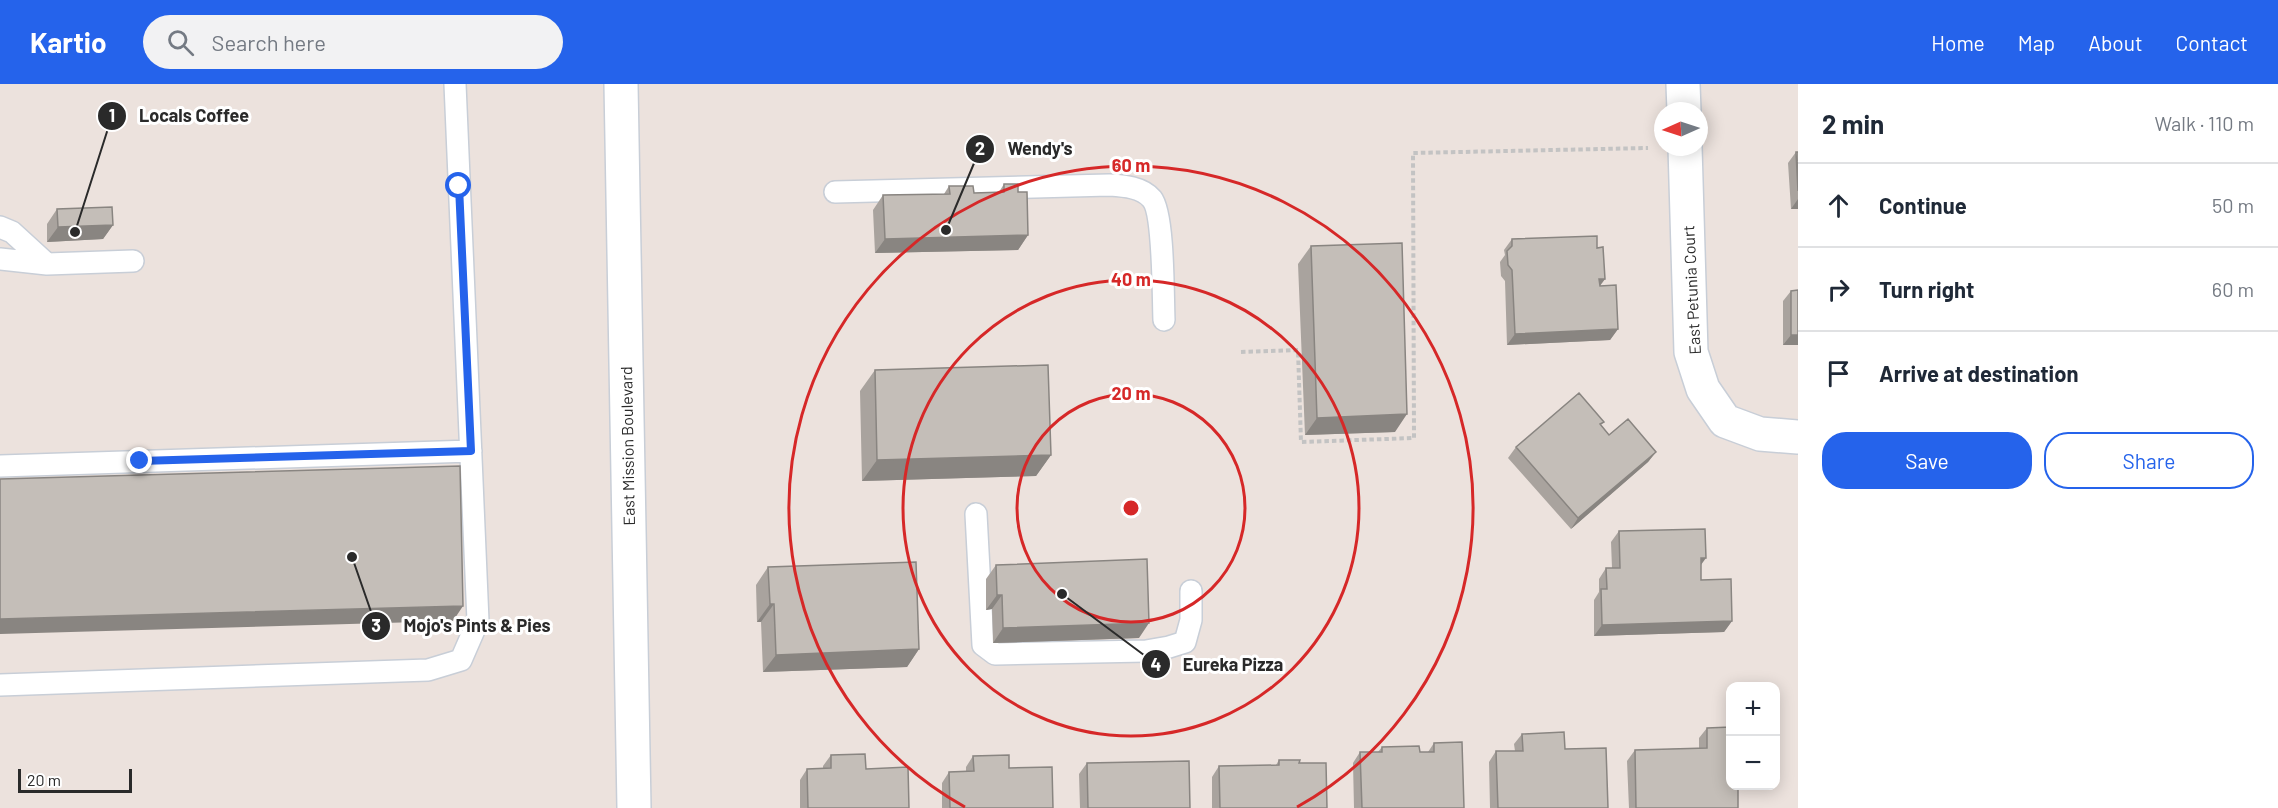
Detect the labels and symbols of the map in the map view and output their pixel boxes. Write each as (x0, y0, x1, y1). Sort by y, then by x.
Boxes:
callout: Locals Coffee (97, 98, 261, 134)
north arrow (1654, 102, 1708, 156)
text: 1 (109, 104, 115, 126)
text: Locals Coffee (139, 104, 249, 126)
callout: Wendy's (965, 131, 1084, 167)
text: 2 (975, 137, 985, 159)
text: Wendy's (1007, 137, 1073, 159)
text: 60 m (1112, 154, 1150, 176)
route start (445, 172, 471, 198)
street label: East Petunia Court (1678, 225, 1704, 355)
text: 40 m (1111, 268, 1151, 290)
street label: East Mission Boulevard (616, 366, 638, 526)
text: 20 m (1112, 382, 1150, 404)
route end (126, 447, 152, 473)
centre of rings (1121, 498, 1141, 518)
callout: Mojo's Pints & Pies (361, 608, 562, 644)
text: 3 (371, 614, 381, 636)
text: Mojo's Pints & Pies (403, 614, 551, 636)
callout: Eureka Pizza (1141, 646, 1295, 682)
text: 4 (1151, 653, 1162, 675)
text: Eureka Pizza (1183, 653, 1283, 675)
scale bar (18, 766, 132, 794)

